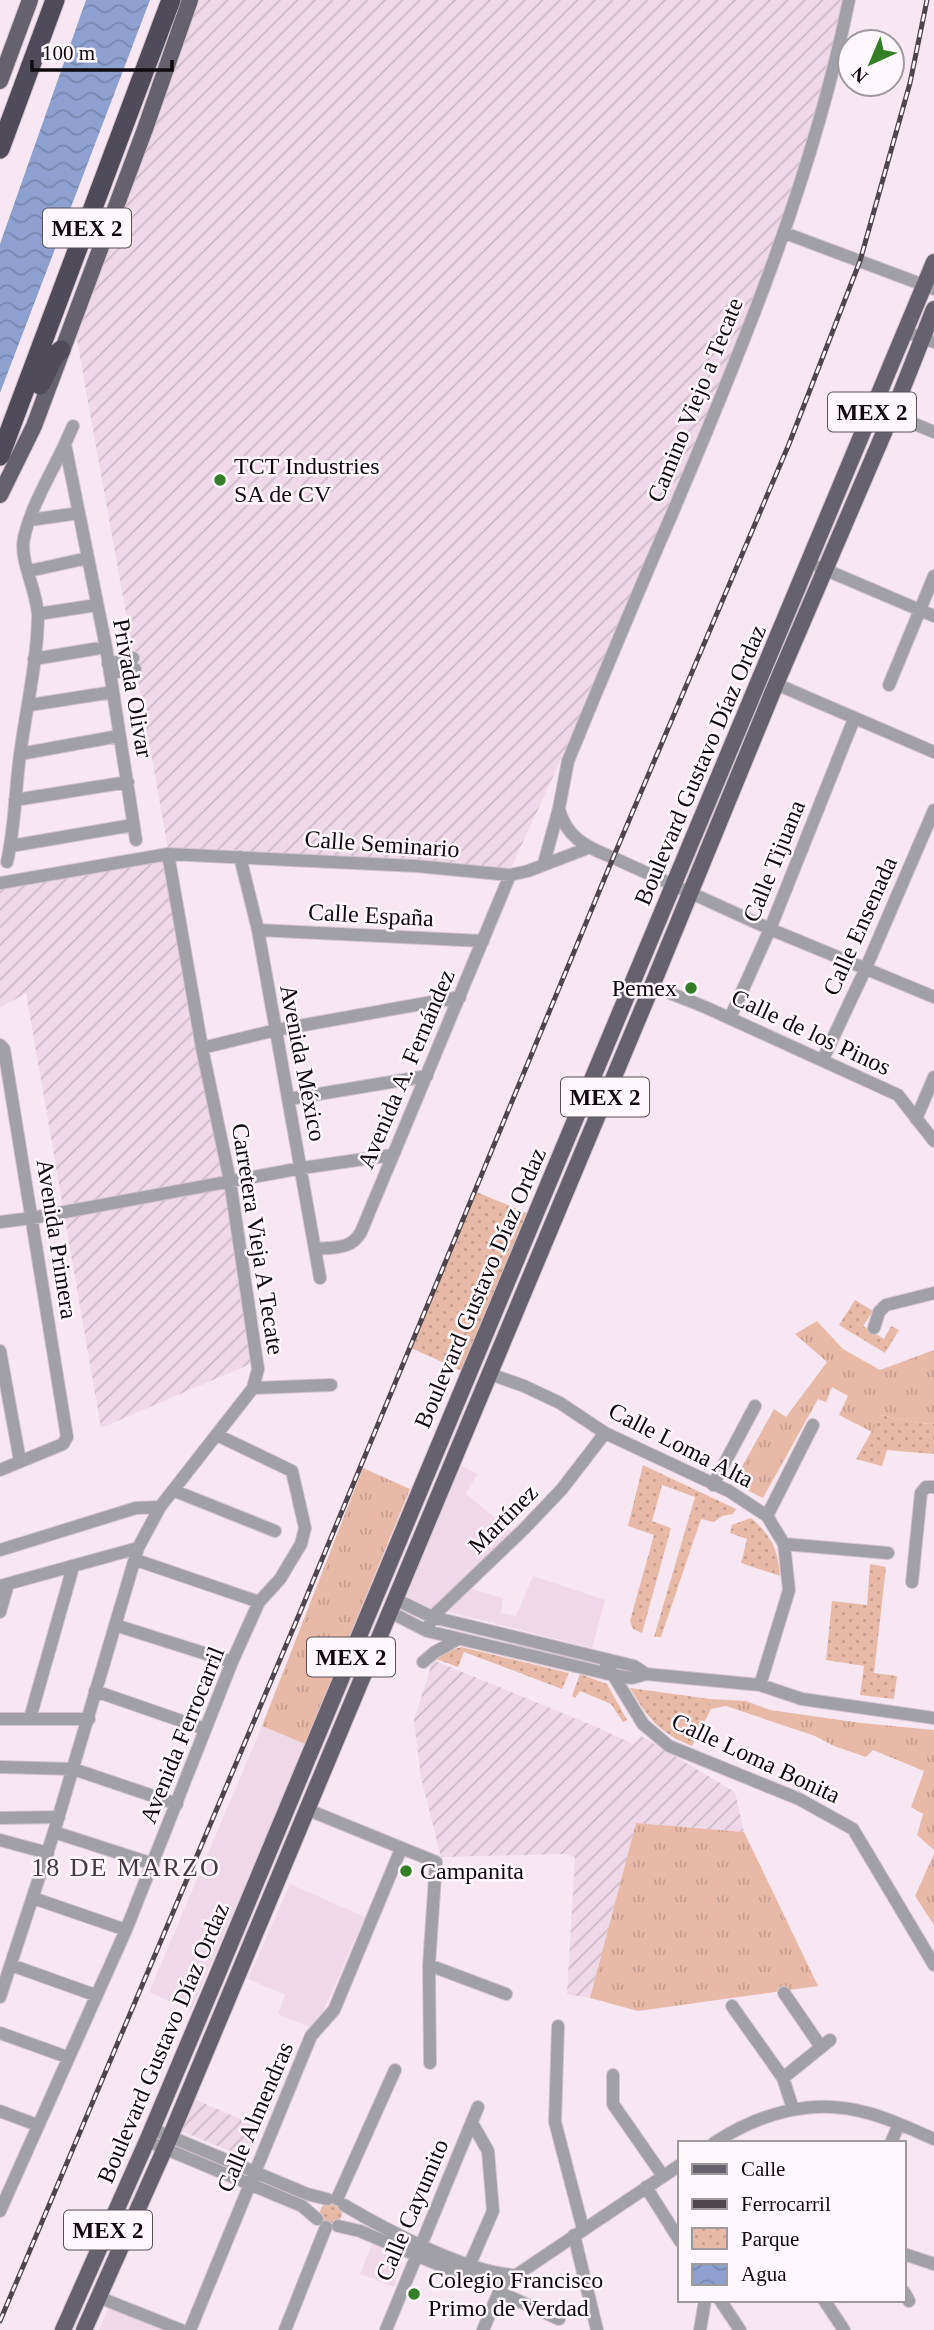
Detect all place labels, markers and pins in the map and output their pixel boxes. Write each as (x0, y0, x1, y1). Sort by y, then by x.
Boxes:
place label: TCT Industries SA de CV (234, 453, 380, 507)
marker: TCT Industries SA de CV (212, 472, 228, 488)
place label: Pemex (612, 975, 677, 1001)
marker: Pemex (683, 980, 699, 996)
place label: Campanita (420, 1858, 524, 1884)
marker: Campanita (398, 1863, 414, 1879)
place label: Colegio Francisco Primo de Verdad (428, 2267, 603, 2321)
marker: Colegio Francisco Primo de Verdad (406, 2286, 422, 2302)

